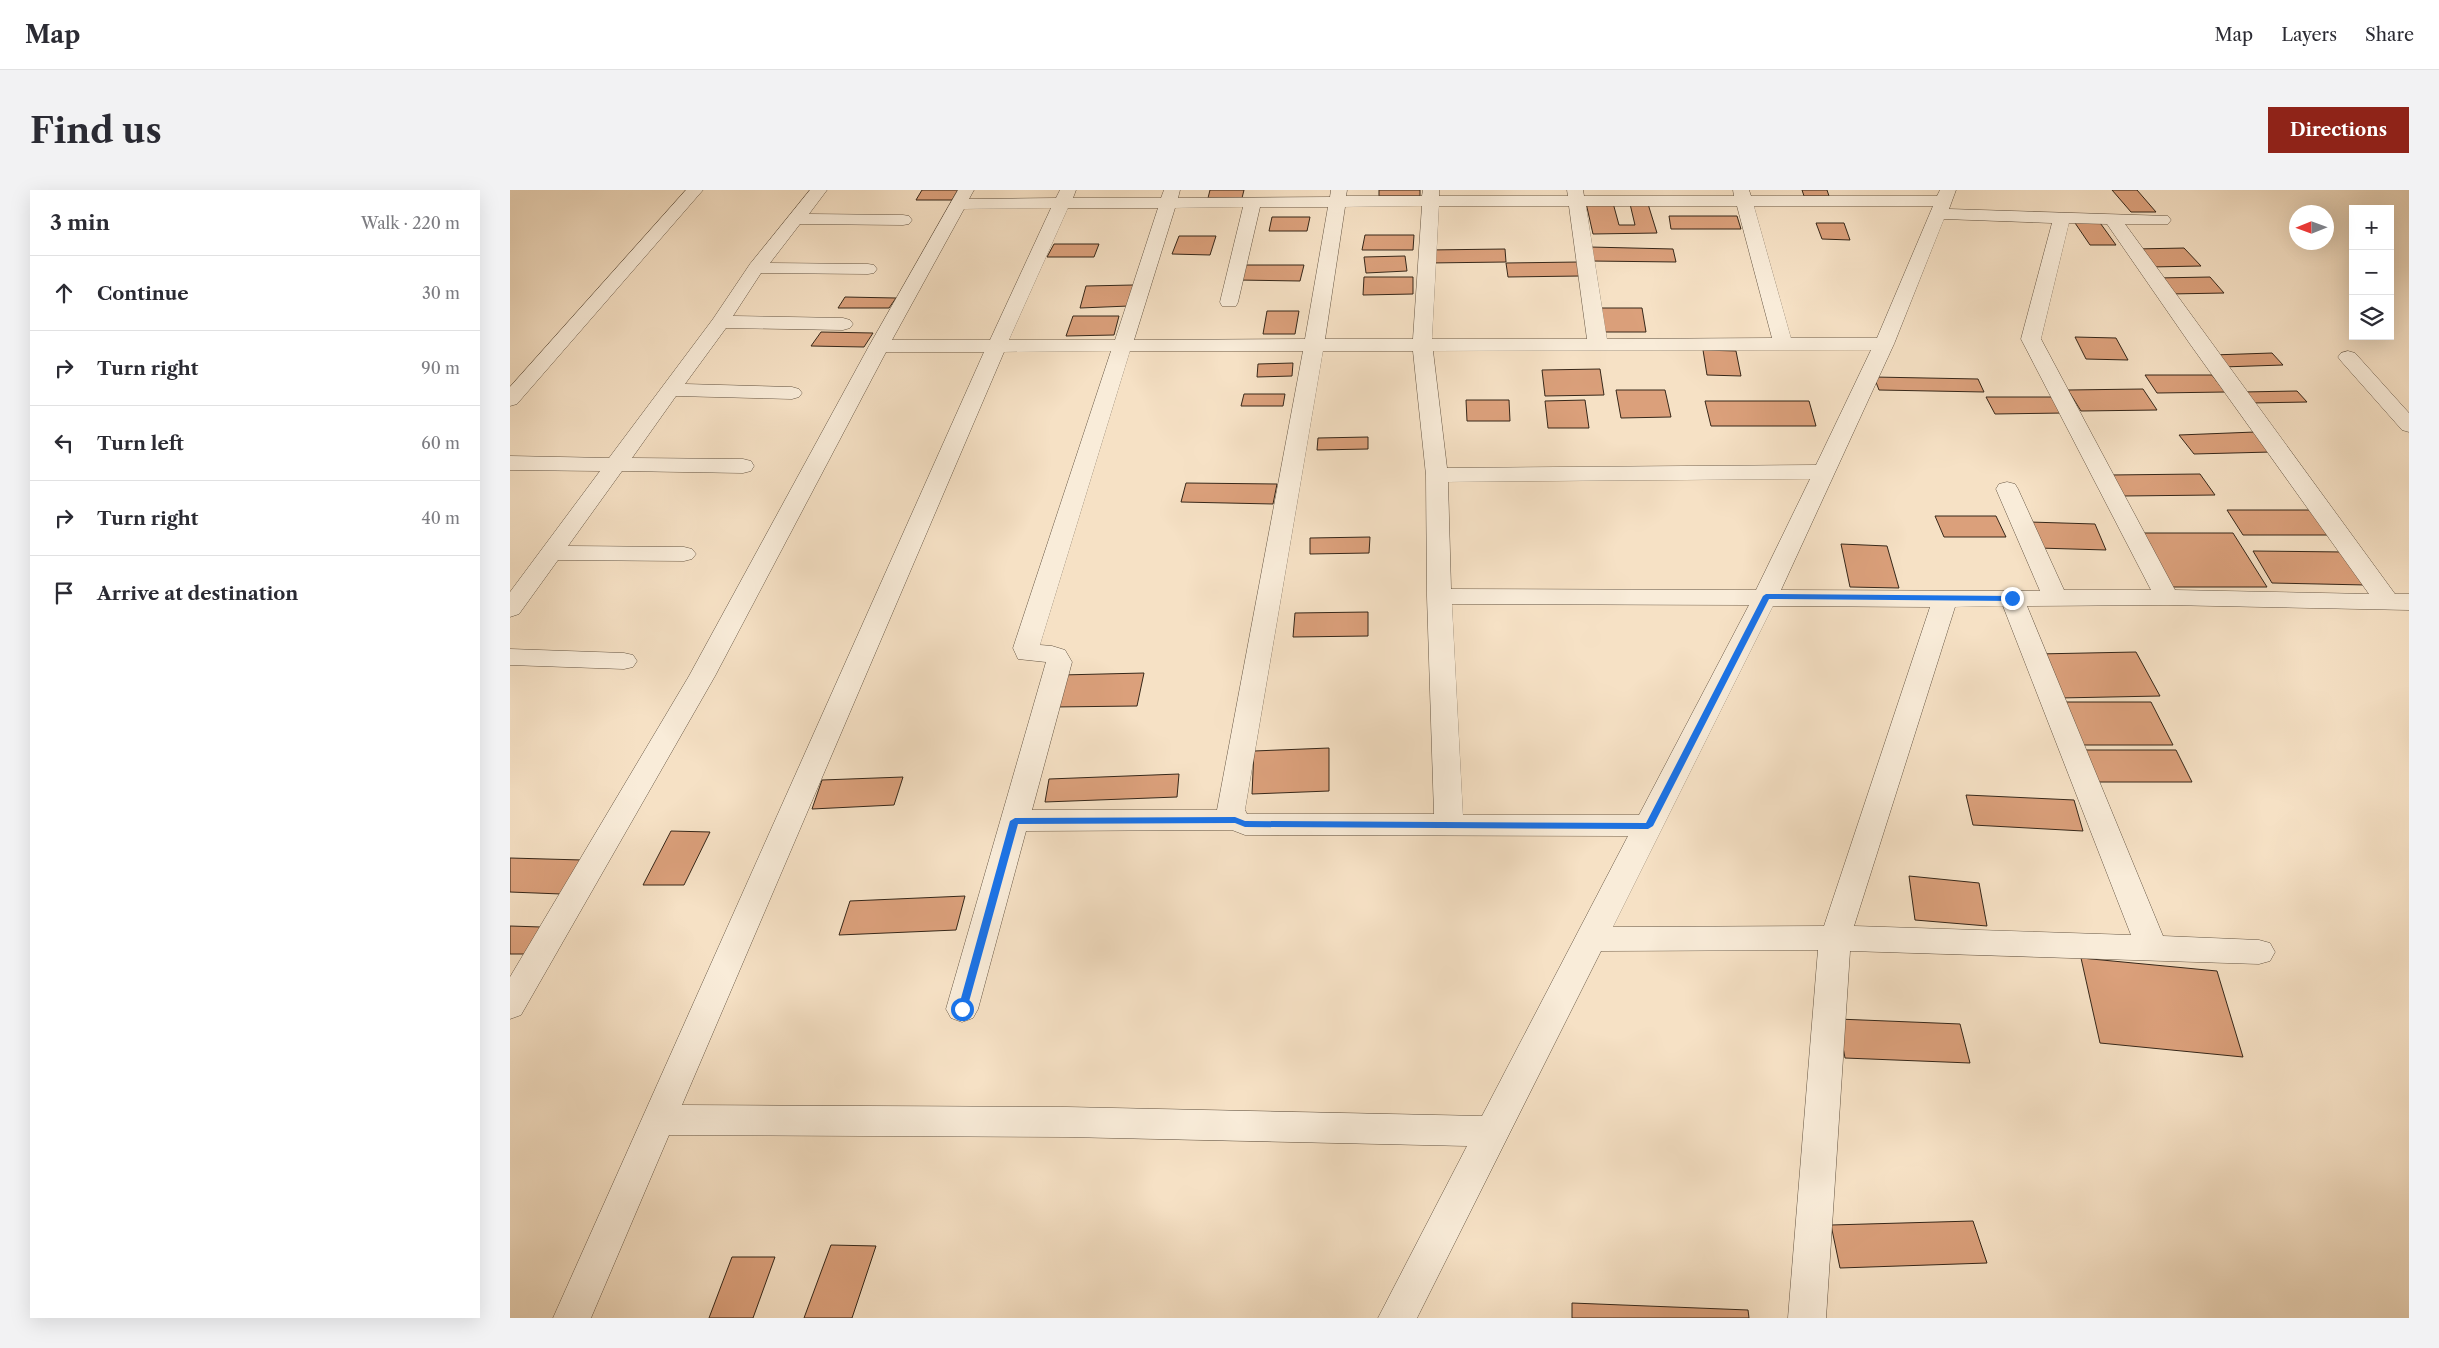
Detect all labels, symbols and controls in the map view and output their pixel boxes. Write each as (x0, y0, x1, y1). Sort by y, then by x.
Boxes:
text: Map (25, 20, 80, 49)
text: Map (2215, 24, 2253, 46)
text: Layers (2281, 24, 2337, 46)
text: Share (2365, 24, 2414, 46)
button: Directions (2268, 107, 2409, 153)
text: Find us (30, 109, 162, 152)
north arrow (2289, 205, 2334, 250)
map controls (2349, 205, 2394, 340)
button: + (2349, 205, 2394, 250)
text: 3 min (50, 210, 110, 235)
text: Walk · 220 m (361, 213, 460, 233)
button: − (2349, 250, 2394, 295)
icon: ahead (50, 279, 78, 307)
text: Continue (97, 282, 189, 305)
text: 30 m (422, 283, 460, 303)
button: layers (2349, 295, 2394, 340)
icon: right (50, 354, 78, 382)
text: Turn right (97, 357, 198, 380)
text: 90 m (421, 358, 460, 378)
icon: left (50, 429, 78, 457)
text: Turn left (97, 432, 184, 455)
text: 60 m (421, 433, 460, 453)
icon: right (50, 504, 78, 532)
text: Turn right (97, 507, 198, 530)
text: 40 m (421, 508, 460, 528)
icon: arrive (50, 579, 78, 607)
text: Arrive at destination (97, 582, 298, 605)
route end (2001, 587, 2024, 610)
route start (951, 998, 974, 1021)

